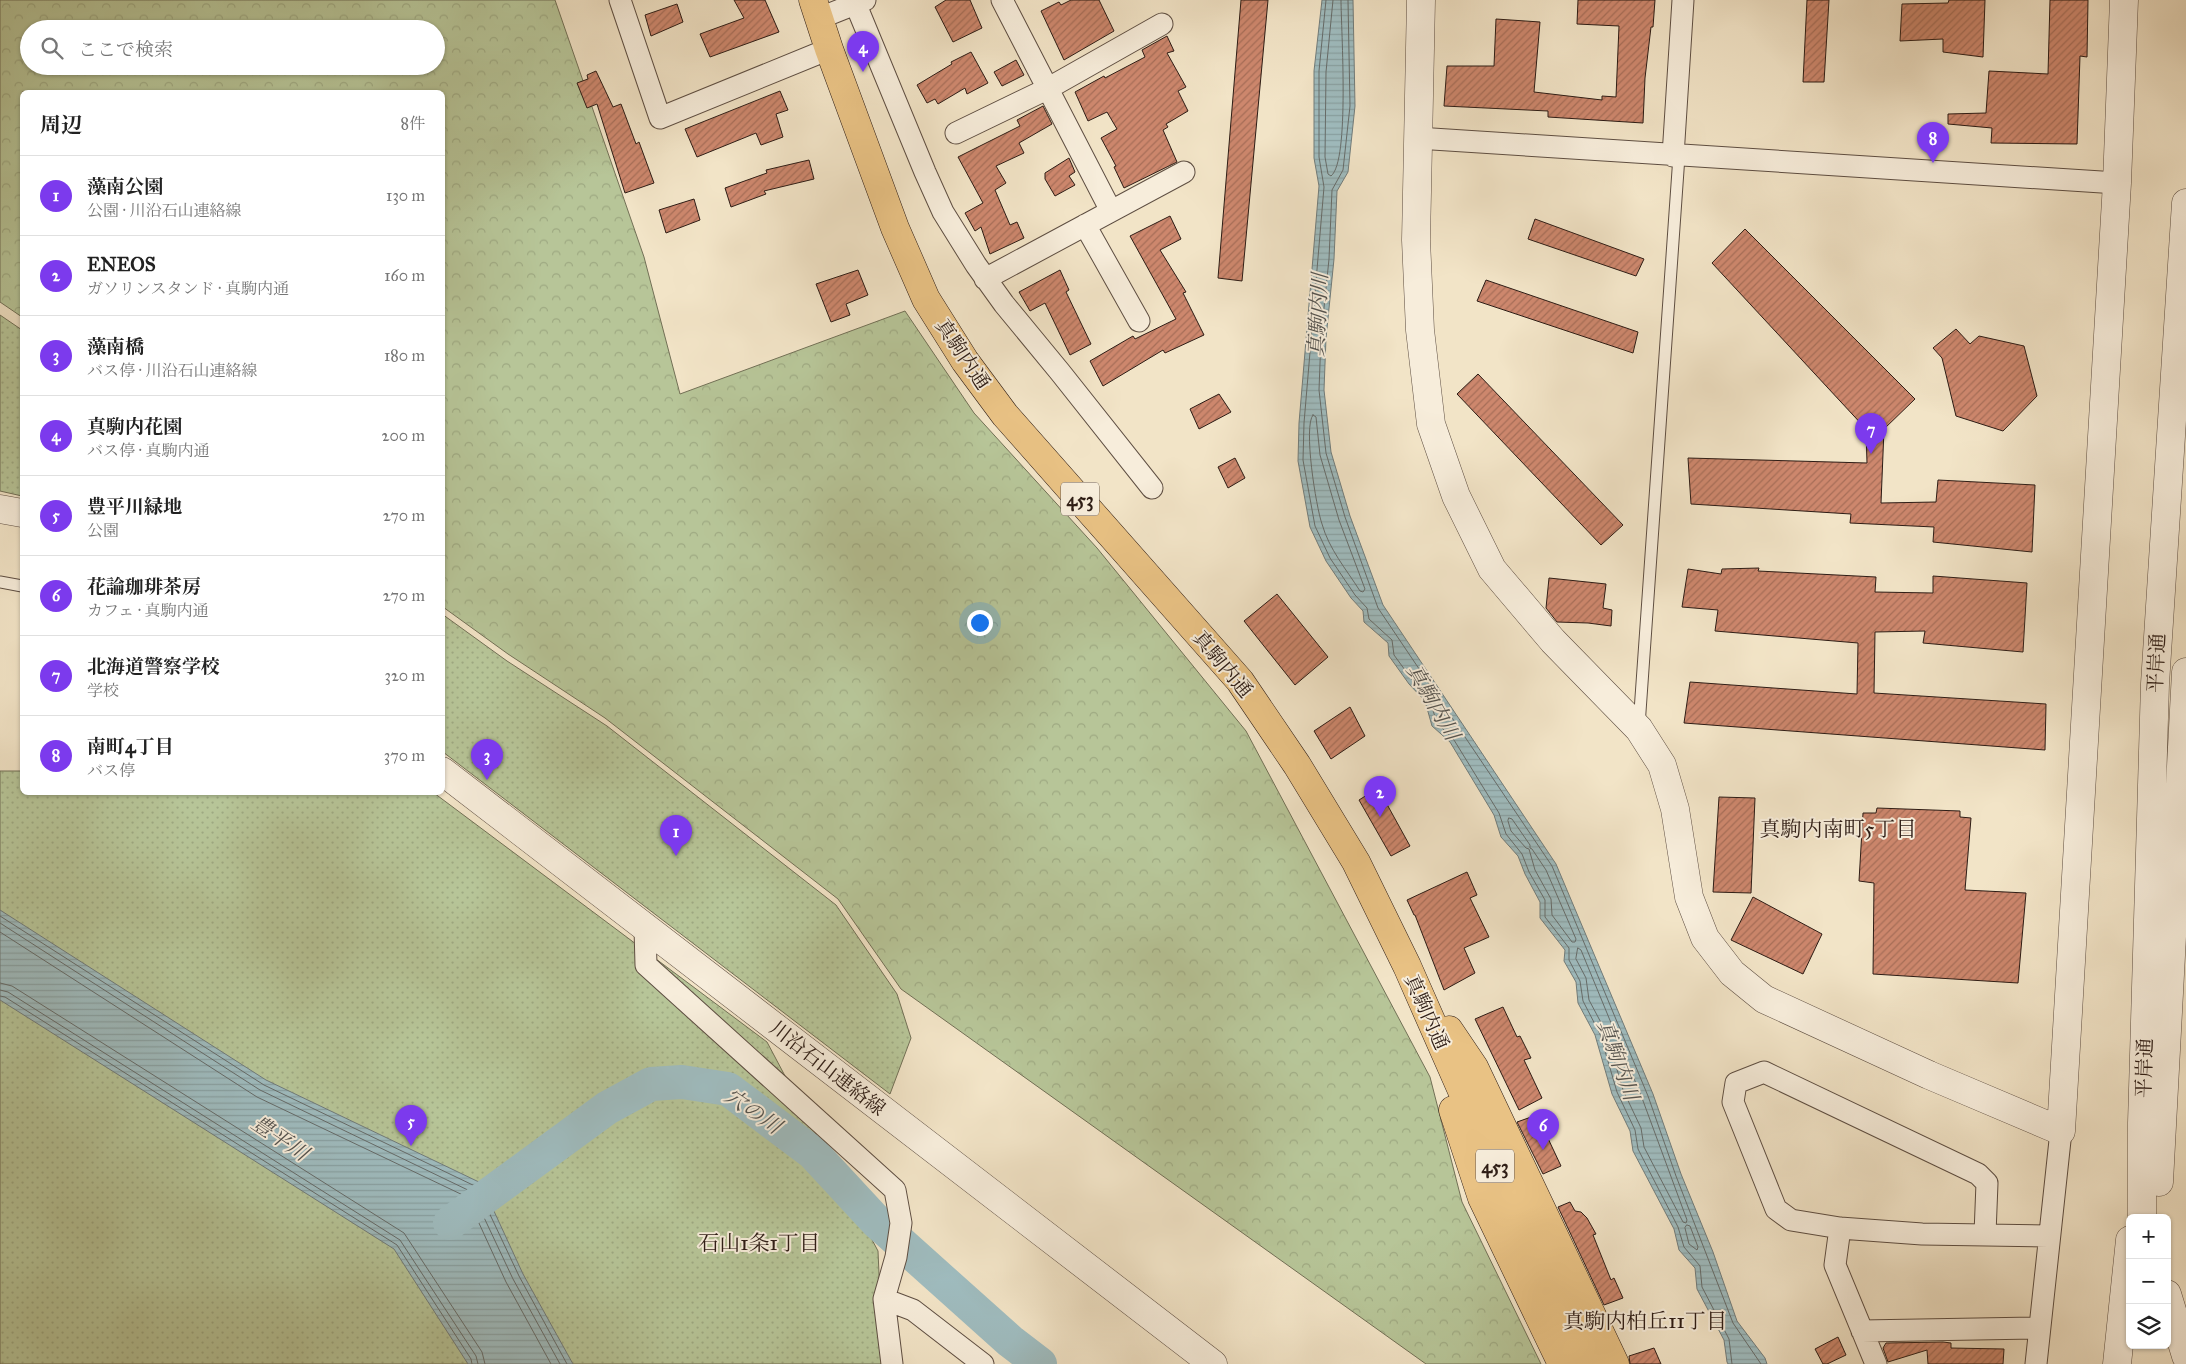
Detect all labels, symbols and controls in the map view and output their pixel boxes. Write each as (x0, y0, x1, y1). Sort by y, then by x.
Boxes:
search box (20, 20, 445, 75)
pin: 4 (847, 31, 879, 72)
icon: search (38, 34, 66, 62)
text: ここで検索 (78, 38, 173, 61)
text: 周辺 (40, 112, 82, 138)
text: 8件 (400, 114, 425, 133)
pin: 8 (1917, 122, 1949, 163)
text: 藻南公園 (87, 175, 163, 198)
text: 1 (53, 186, 59, 205)
text: 130 m (386, 186, 425, 205)
text: 公園 · 川沿石山連絡線 (87, 201, 241, 220)
text: ENEOS (87, 253, 156, 276)
text: 2 (52, 266, 60, 285)
text: 160 m (384, 266, 425, 285)
water label: 真駒内川 (1303, 270, 1333, 358)
text: ガソリンスタンド · 真駒内通 (87, 279, 289, 298)
street label: 真駒内通 (931, 314, 995, 394)
text: 藻南橋 (87, 335, 144, 358)
text: 3 (53, 346, 59, 365)
text: 180 m (384, 346, 425, 365)
text: バス停 · 川沿石山連絡線 (87, 361, 257, 380)
pin: 7 (1855, 413, 1887, 454)
text: 真駒内花園 (87, 415, 182, 438)
text: 4 (52, 426, 60, 445)
text: 200 m (382, 426, 425, 445)
text: バス停 · 真駒内通 (87, 441, 209, 460)
road number: 453 (1061, 482, 1099, 516)
text: 豊平川緑地 (87, 495, 182, 518)
text: 5 (52, 506, 60, 525)
text: 270 m (383, 506, 425, 525)
text: 公園 (87, 521, 119, 540)
text: 花論珈琲茶房 (87, 575, 201, 598)
text: 6 (52, 586, 60, 605)
text: 270 m (383, 586, 425, 605)
text: カフェ · 真駒内通 (87, 601, 209, 620)
your location (967, 610, 993, 636)
street label: 真駒内通 (1188, 626, 1258, 702)
street label: 平岸通 (2142, 632, 2170, 694)
text: 北海道警察学校 (87, 655, 220, 678)
water label: 真駒内川 (1401, 659, 1466, 747)
text: 7 (52, 666, 60, 685)
text: 320 m (385, 666, 425, 685)
text: 学校 (87, 681, 119, 700)
text: 南町4丁目 (87, 735, 174, 758)
pin: 3 (471, 739, 503, 780)
text: 8 (52, 746, 60, 765)
text: 370 m (384, 746, 425, 765)
text: バス停 (87, 761, 135, 780)
pin: 2 (1364, 776, 1396, 817)
pin: 1 (660, 815, 692, 856)
district label: 真駒内南町5丁目 (1760, 816, 1916, 842)
street label: 真駒内通 (1400, 971, 1454, 1053)
street label: 川沿石山連絡線 (765, 1015, 891, 1121)
water label: 真駒内川 (1591, 1016, 1645, 1106)
street label: 平岸通 (2131, 1038, 2157, 1098)
water label: 穴の川 (720, 1083, 788, 1141)
pin: 5 (395, 1105, 427, 1146)
pin: 6 (1527, 1109, 1559, 1150)
water label: 豊平川 (247, 1110, 315, 1168)
road number: 453 (1476, 1150, 1514, 1182)
map controls (2126, 1214, 2171, 1349)
button: + (2126, 1214, 2171, 1259)
district label: 石山1条1丁目 (698, 1230, 820, 1256)
button: − (2126, 1259, 2171, 1304)
button: layers (2126, 1304, 2171, 1349)
district label: 真駒内柏丘11丁目 (1563, 1308, 1727, 1334)

